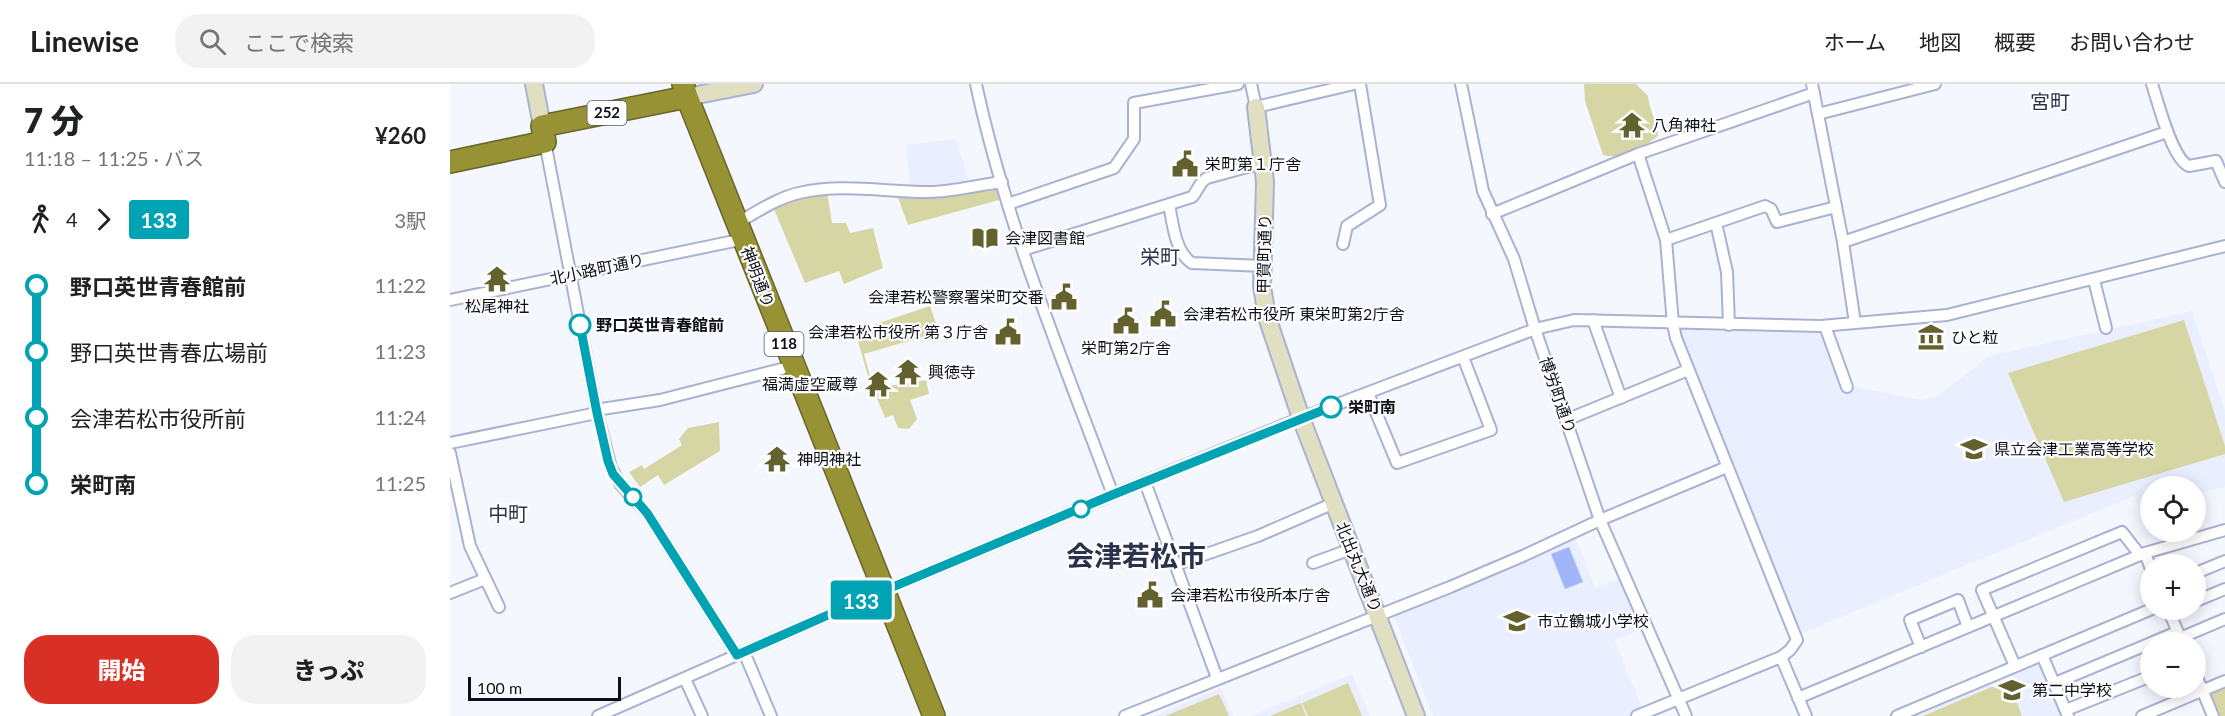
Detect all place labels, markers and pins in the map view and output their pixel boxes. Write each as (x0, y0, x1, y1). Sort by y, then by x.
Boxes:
temple icon: 八角神社 (1617, 110, 1647, 140)
place label: 八角神社 (1652, 115, 1716, 134)
public building icon: 栄町第１庁舎 (1170, 149, 1200, 179)
place label: 栄町第１庁舎 (1205, 154, 1301, 173)
library icon: 会津図書館 (970, 223, 1000, 253)
place label: 会津図書館 (1005, 228, 1085, 247)
temple icon: 松尾神社 (482, 264, 512, 294)
public building icon: 会津若松警察署栄町交番 (1049, 282, 1079, 312)
place label: 会津若松警察署栄町交番 (868, 287, 1044, 306)
place label: 松尾神社 (465, 296, 529, 315)
public building icon: 会津若松市役所 東栄町第2庁舎 (1148, 299, 1178, 329)
place label: 会津若松市役所 東栄町第2庁舎 (1183, 304, 1404, 323)
public building icon: 栄町第2庁舎 (1111, 306, 1141, 336)
marker: 野口英世青春館前 (569, 314, 591, 336)
place label: 野口英世青春館前 (596, 315, 724, 334)
public building icon: 会津若松市役所 第３庁舎 (993, 317, 1023, 347)
place label: 会津若松市役所 第３庁舎 (808, 322, 988, 341)
museum icon: ひと粒 (1916, 322, 1946, 352)
place label: ひと粒 (1951, 327, 1999, 346)
place label: 栄町第2庁舎 (1081, 338, 1171, 357)
temple icon: 興徳寺 (893, 357, 923, 387)
place label: 興徳寺 (928, 362, 976, 381)
temple icon: 福満虚空蔵尊 (863, 369, 893, 399)
place label: 福満虚空蔵尊 (762, 374, 858, 393)
marker: 栄町南 (1320, 396, 1342, 418)
place label: 栄町南 (1348, 397, 1396, 416)
school or university icon: 県立会津工業高等学校 (1959, 434, 1989, 464)
place label: 県立会津工業高等学校 (1994, 439, 2154, 458)
temple icon: 神明神社 (762, 444, 792, 474)
place label: 神明神社 (797, 449, 861, 468)
unlabelled marker (624, 488, 642, 506)
unlabelled marker (1072, 500, 1090, 518)
public building icon: 会津若松市役所本庁舎 (1135, 580, 1165, 610)
place label: 会津若松市役所本庁舎 (1170, 585, 1330, 604)
school or university icon: 市立鶴城小学校 (1502, 606, 1532, 636)
place label: 市立鶴城小学校 (1537, 611, 1649, 630)
school or university icon: 第二中学校 (1997, 675, 2027, 705)
place label: 第二中学校 (2032, 680, 2112, 699)

